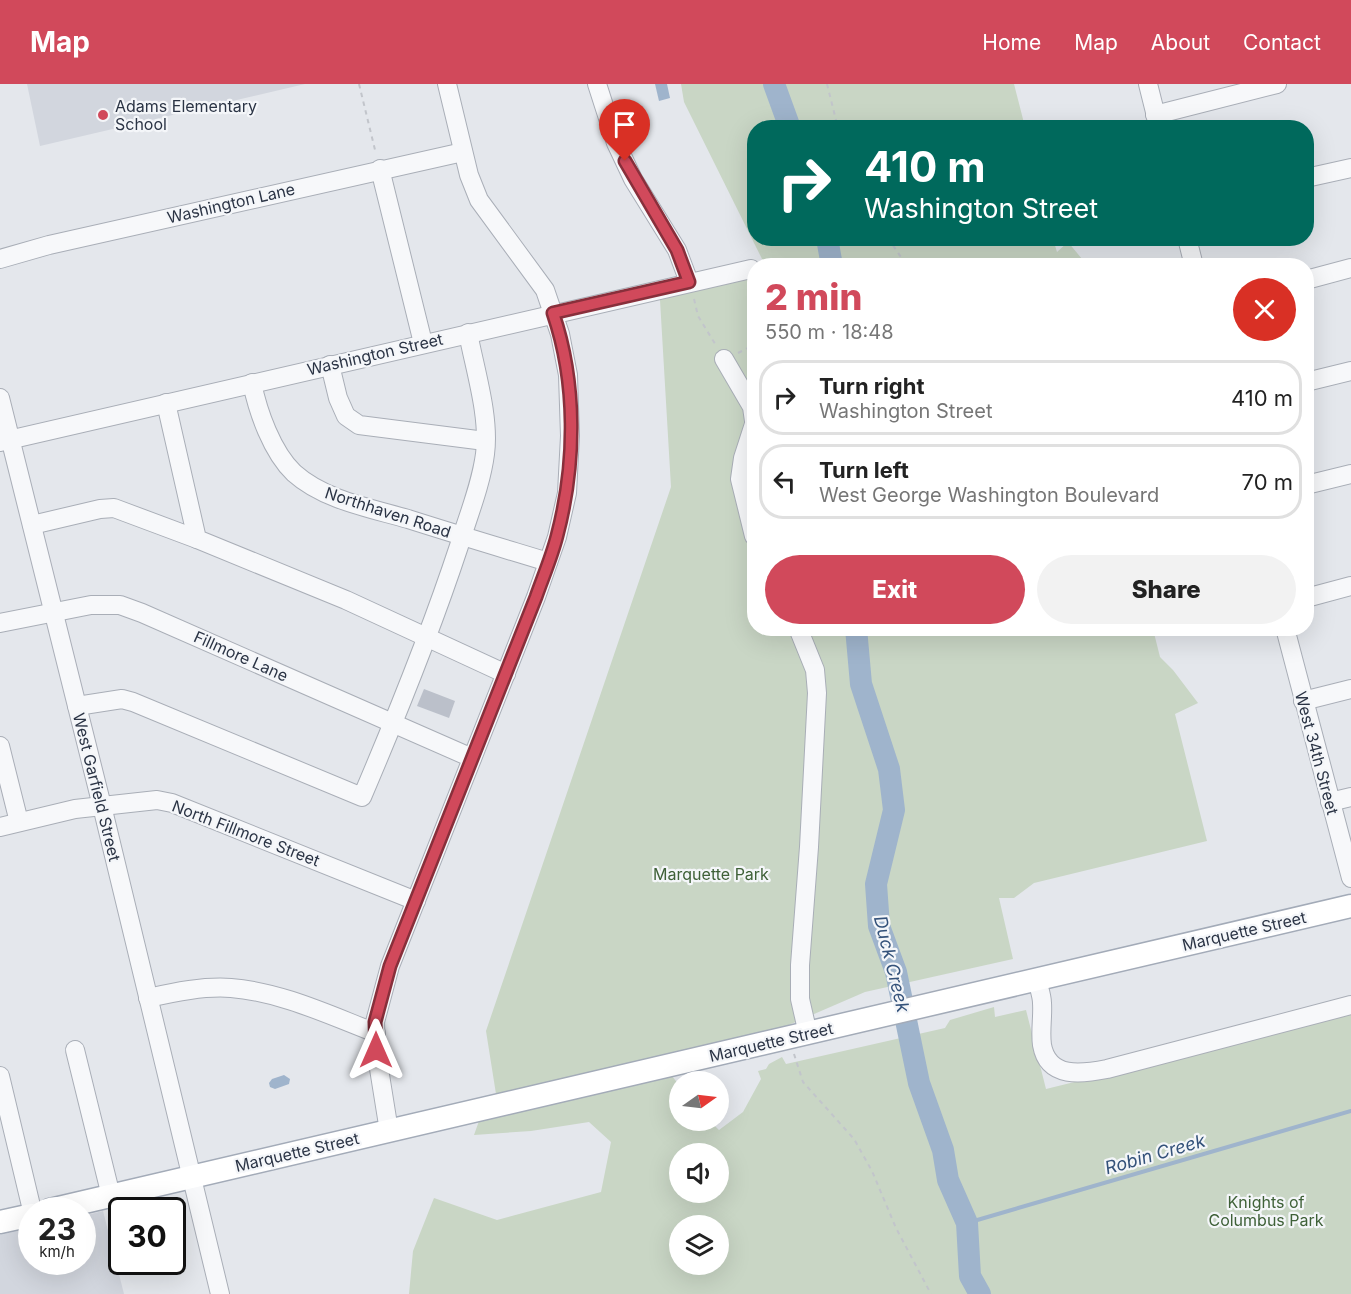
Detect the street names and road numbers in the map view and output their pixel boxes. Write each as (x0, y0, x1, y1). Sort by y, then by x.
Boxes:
street label: Washington Lane (165, 179, 297, 227)
street label: Washington Street (305, 329, 445, 379)
street label: Northhaven Road (322, 482, 454, 542)
street label: Fillmore Lane (191, 626, 291, 686)
street label: West 34th Street (1291, 689, 1343, 817)
street label: West Garfield Street (69, 711, 125, 863)
street label: North Fillmore Street (169, 796, 323, 870)
street label: Marquette Street (1180, 907, 1308, 955)
street label: Marquette Street (707, 1018, 835, 1066)
street label: Marquette Street (233, 1128, 361, 1176)

